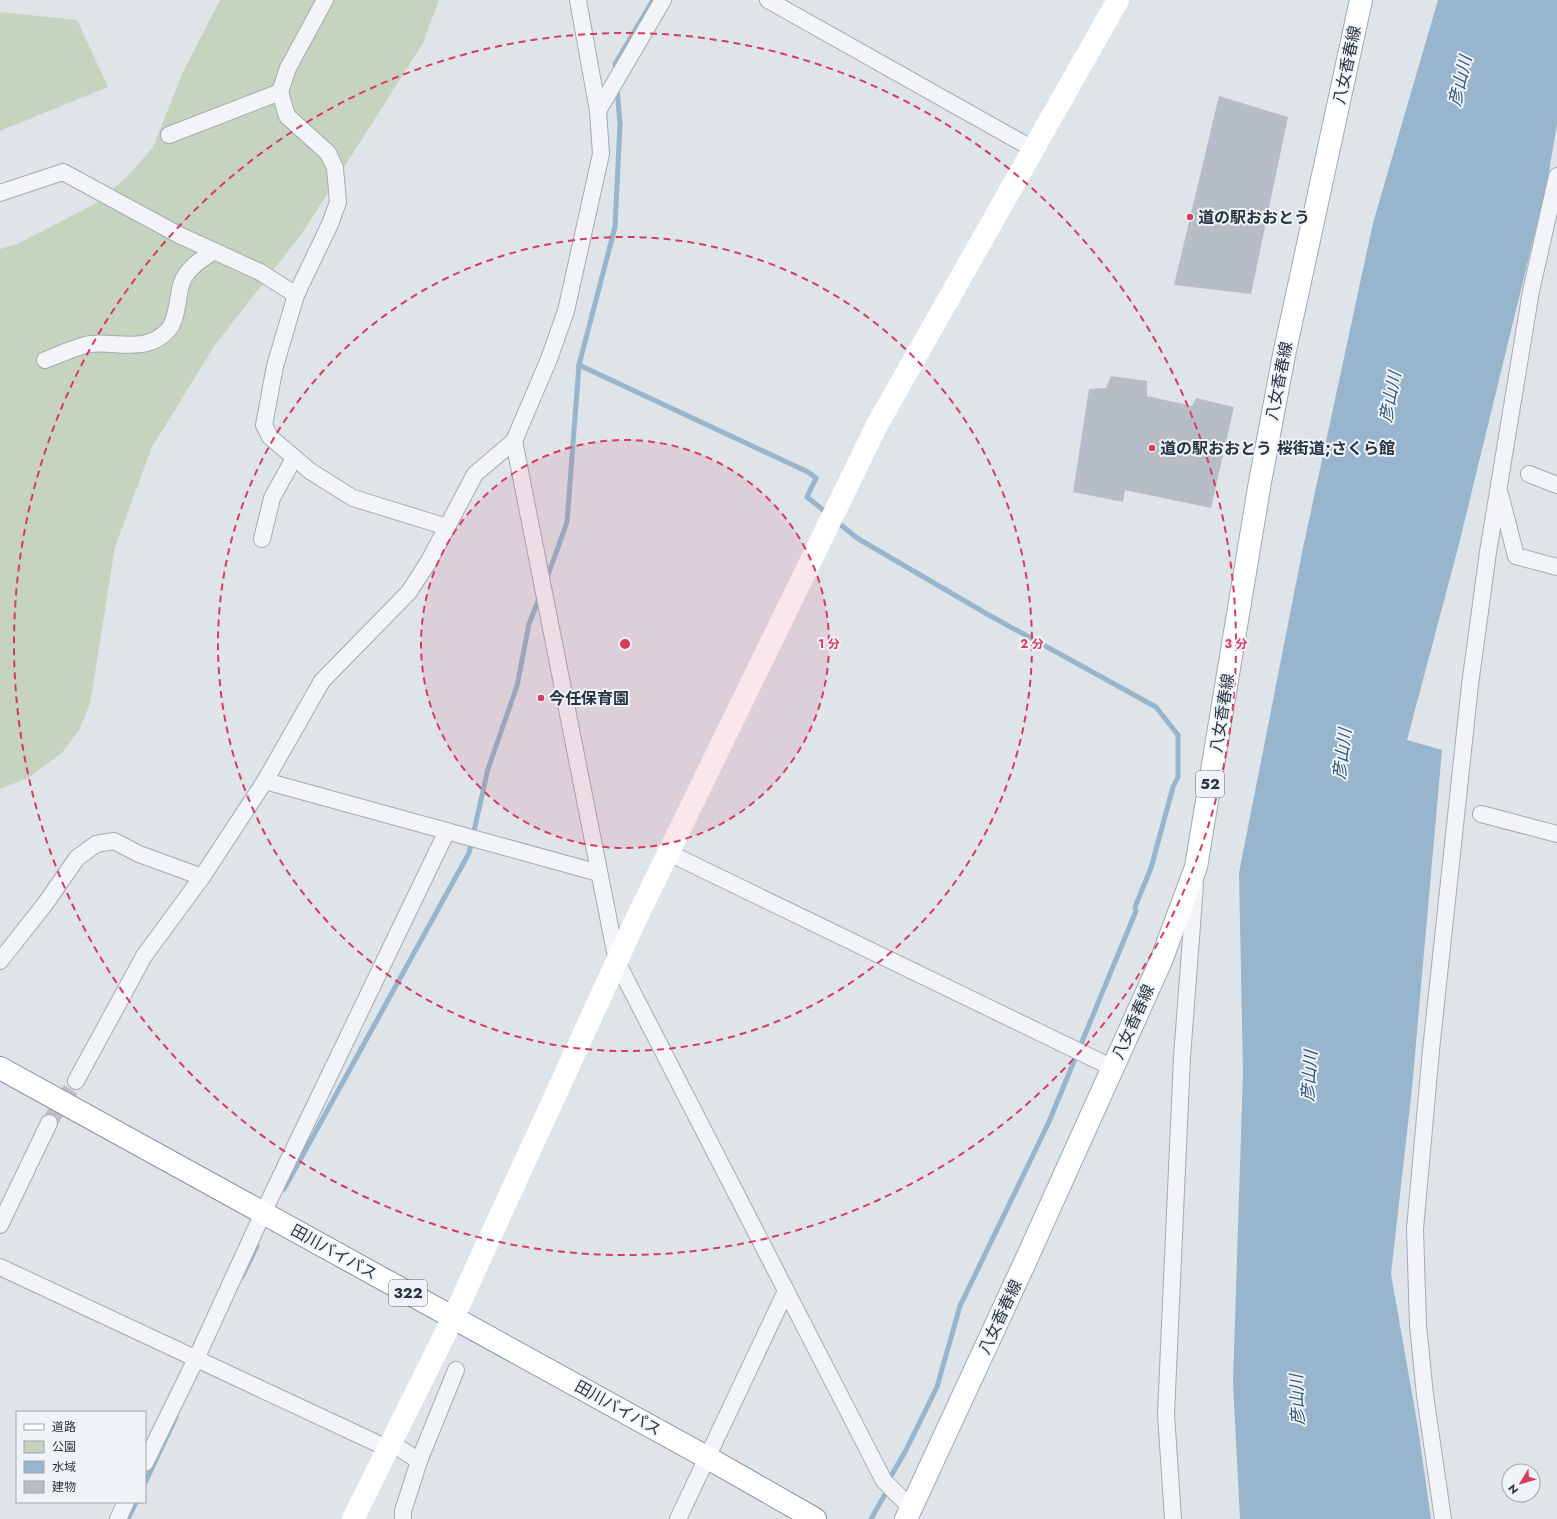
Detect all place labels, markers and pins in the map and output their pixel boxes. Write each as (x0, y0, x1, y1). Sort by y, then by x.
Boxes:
place label: 道の駅おおとう (1198, 206, 1310, 229)
marker: 道の駅おおとう (1185, 212, 1195, 222)
place label: 道の駅おおとう 桜街道;さくら館 (1160, 437, 1395, 460)
marker: 道の駅おおとう 桜街道;さくら館 (1147, 443, 1157, 453)
centre of rings (618, 637, 632, 651)
place label: 今任保育園 (549, 687, 629, 710)
marker: 今任保育園 (536, 693, 546, 703)

